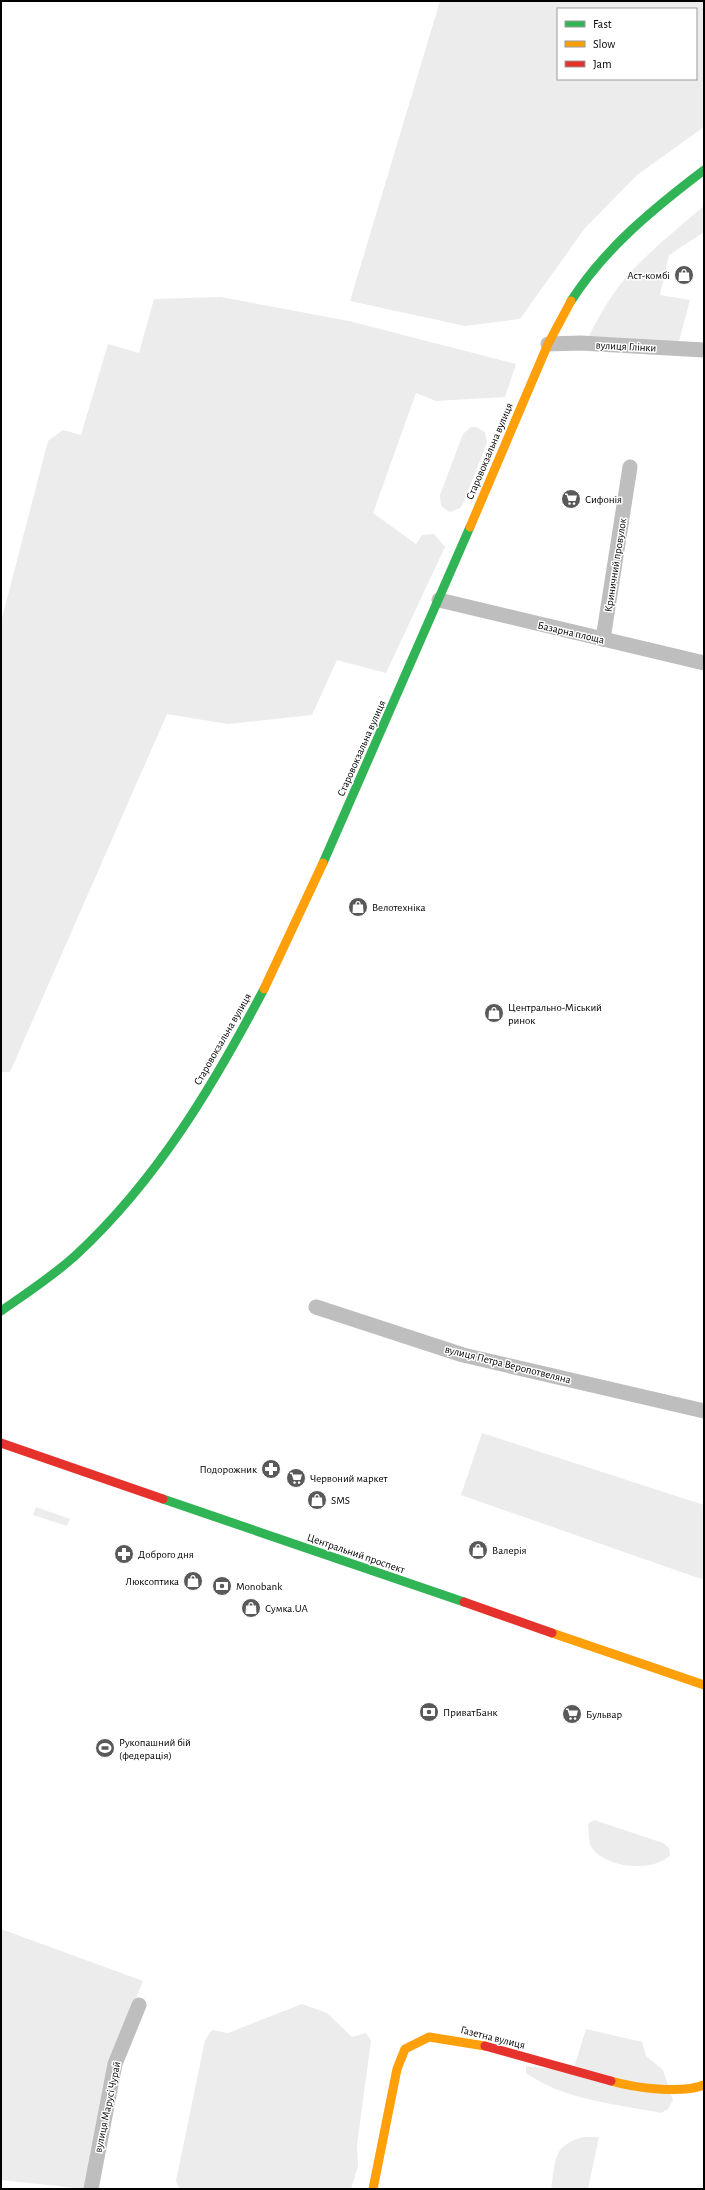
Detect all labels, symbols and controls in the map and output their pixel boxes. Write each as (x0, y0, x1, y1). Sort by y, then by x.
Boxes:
legend (557, 8, 697, 80)
text: Fast (593, 18, 612, 30)
text: Slow (593, 38, 615, 50)
text: Jam (593, 58, 612, 70)
shop icon: Аст-комбі (673, 264, 695, 286)
place label: Аст-комбі (627, 270, 670, 281)
street label: вулиця Глінки (595, 339, 657, 354)
street label: Старовокзальна вулиця (464, 401, 515, 501)
supermarket icon: Сифонія (560, 488, 582, 510)
place label: Сифонія (585, 494, 622, 505)
street label: Криничний провулок (603, 517, 628, 613)
street label: Базарна площа (536, 619, 605, 646)
street label: Старовокзальна вулиця (335, 698, 388, 798)
shop icon: Велотехніка (347, 896, 369, 918)
place label: Велотехніка (372, 902, 425, 913)
street label: Старовокзальна вулиця (192, 991, 253, 1087)
shop icon: Центрально-Міський ринок (483, 1002, 505, 1024)
place label: Центрально-Міський ринок (508, 1002, 602, 1026)
street label: вулиця Петра Веропотвеляна (444, 1343, 572, 1385)
pharmacy icon: Подорожник (260, 1458, 282, 1480)
place label: Подорожник (199, 1464, 257, 1475)
supermarket icon: Червоний маркет (285, 1467, 307, 1489)
place label: Червоний маркет (310, 1473, 387, 1484)
shop icon: SMS (306, 1489, 328, 1511)
place label: SMS (331, 1495, 350, 1506)
street label: Центральний проспект (306, 1532, 406, 1575)
shop icon: Валерія (467, 1539, 489, 1561)
pharmacy icon: Доброго дня (113, 1543, 135, 1565)
place label: Валерія (492, 1545, 527, 1556)
place label: Доброго дня (138, 1549, 194, 1560)
shop icon: Люксоптика (182, 1570, 204, 1592)
bank icon: Monobank (211, 1575, 233, 1597)
place label: Люксоптика (126, 1576, 179, 1587)
place label: Monobank (236, 1581, 282, 1592)
shop icon: Сумка.UA (240, 1597, 262, 1619)
place label: Сумка.UA (265, 1603, 309, 1614)
bank icon: ПриватБанк (418, 1701, 440, 1723)
supermarket icon: Бульвар (561, 1703, 583, 1725)
place label: ПриватБанк (443, 1707, 497, 1718)
place label: Бульвар (586, 1709, 622, 1720)
sports icon: Рукопашний бій (федерація) (94, 1737, 116, 1759)
place label: Рукопашний бій (федерація) (119, 1737, 191, 1761)
street label: Газетна вулиця (459, 2024, 526, 2051)
street label: вулиця Марусі Чурай (92, 2060, 123, 2154)

